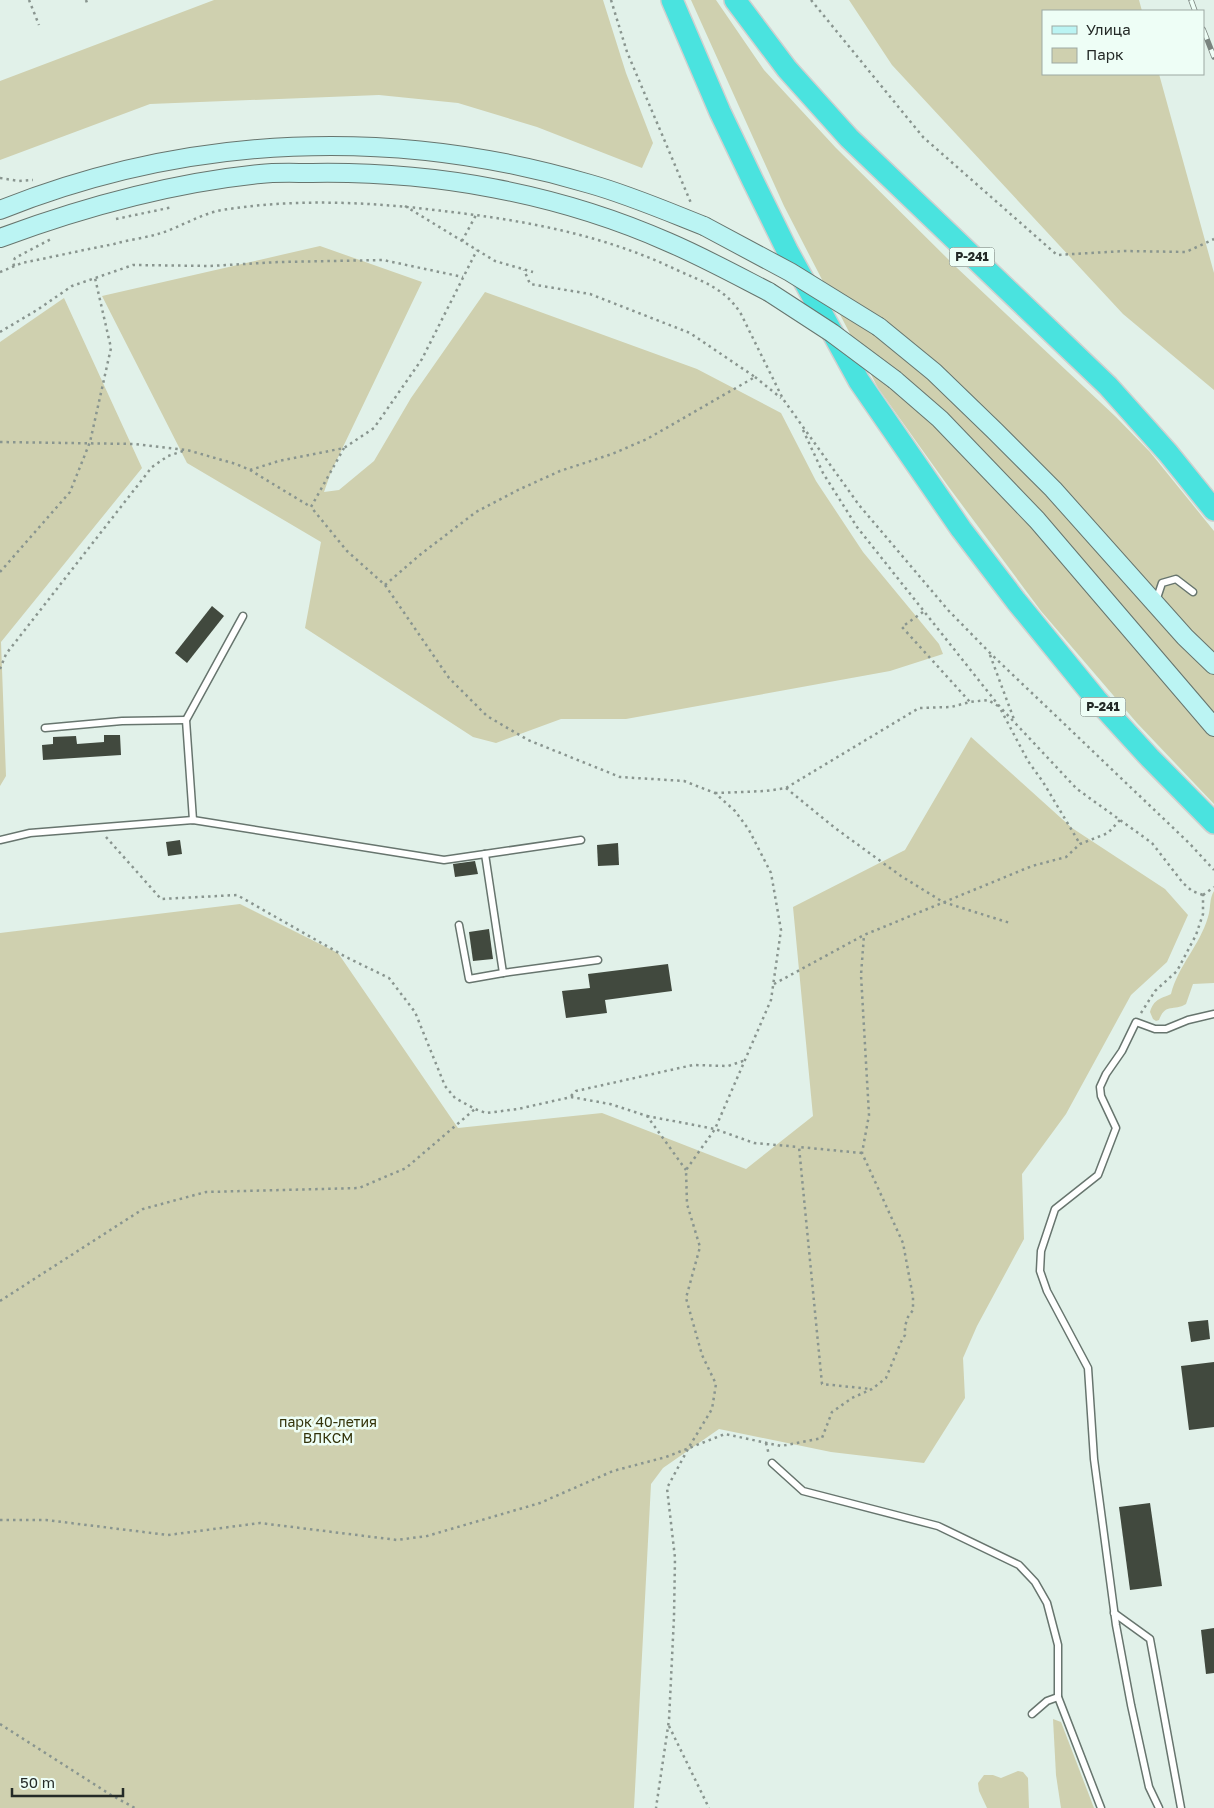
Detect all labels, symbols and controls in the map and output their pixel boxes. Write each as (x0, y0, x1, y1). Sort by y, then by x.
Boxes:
legend (1042, 10, 1204, 75)
text: Улица (1086, 20, 1131, 38)
text: Парк (1086, 45, 1124, 63)
road number: Р-241 (950, 248, 994, 266)
road number: Р-241 (1080, 698, 1126, 716)
park label: парк 40-летия ВЛКСМ (279, 1413, 377, 1446)
scale bar (12, 1766, 124, 1798)
text: 50 m (20, 1773, 55, 1791)

